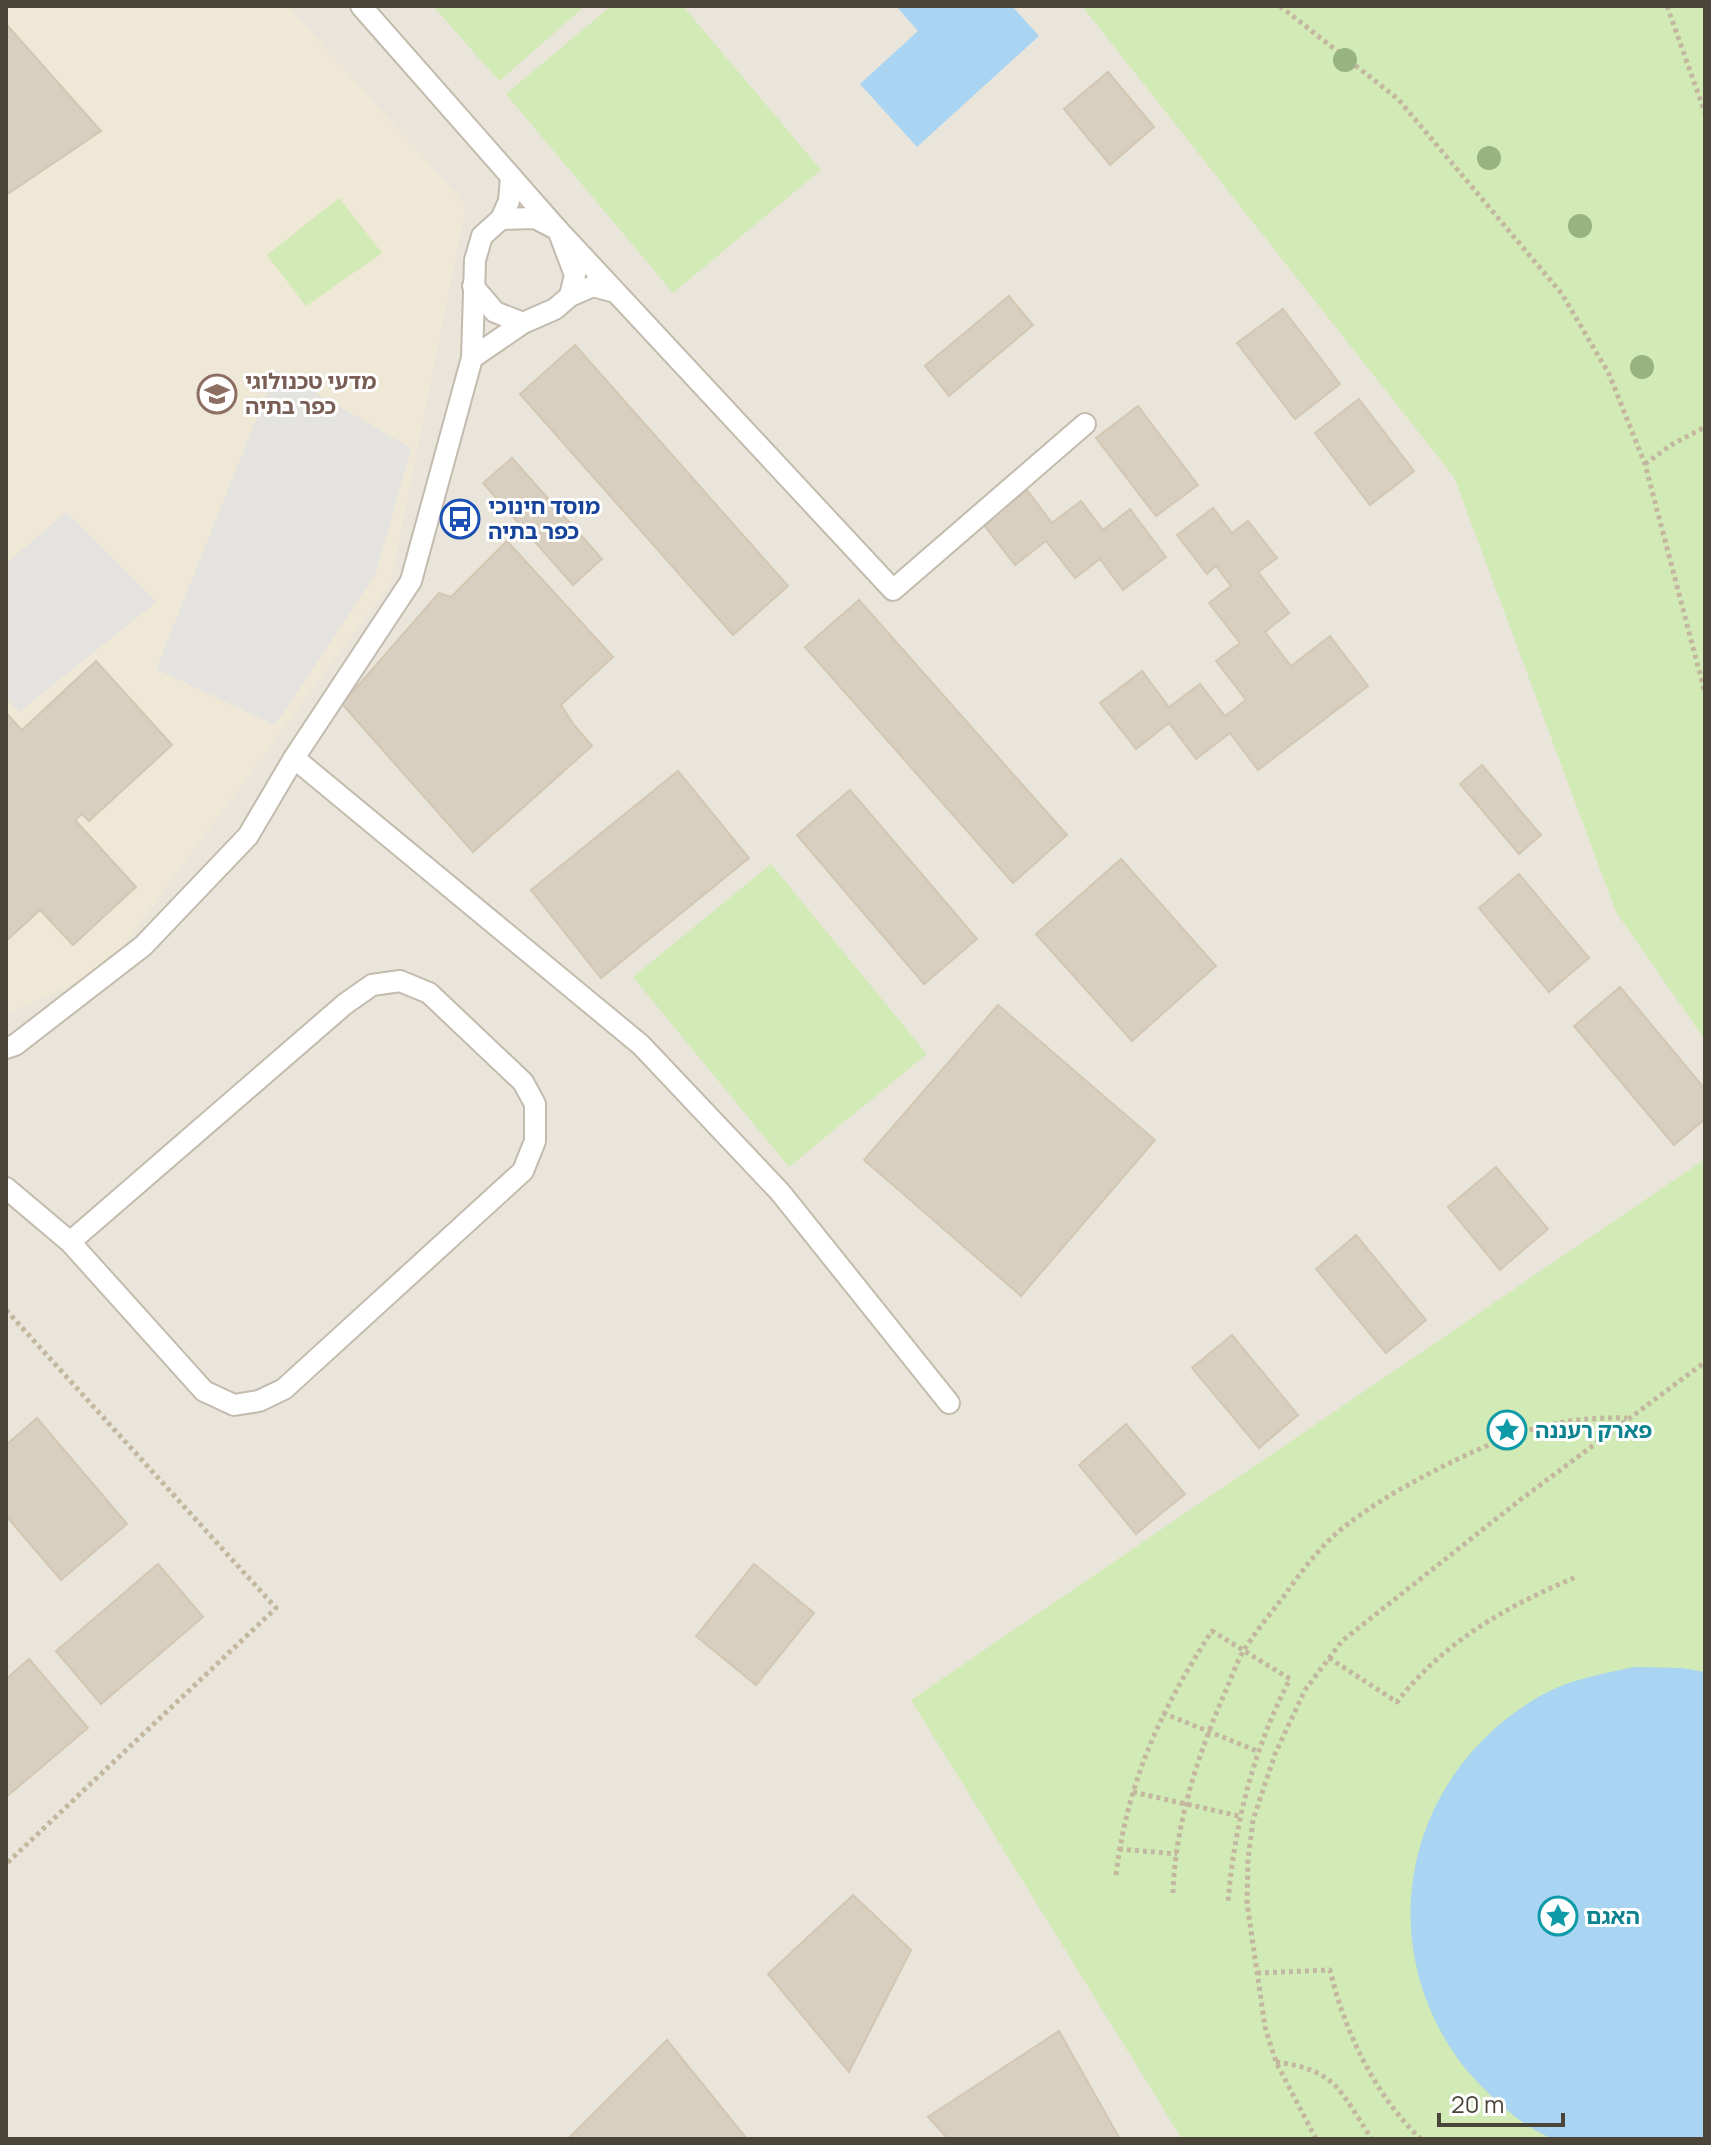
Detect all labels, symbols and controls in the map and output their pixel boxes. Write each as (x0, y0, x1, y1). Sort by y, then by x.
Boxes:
place label: מדעי טכנולוגי כפר בתיה (245, 366, 376, 421)
school or university icon: מדעי טכנולוגי כפר בתיה (196, 373, 238, 415)
place label: מוסד חינוכי כפר בתיה (488, 491, 600, 546)
bus stop icon: מוסד חינוכי כפר בתיה (439, 498, 481, 540)
place icon: פארק רעננה (1486, 1409, 1528, 1451)
place label: פארק רעננה (1535, 1415, 1652, 1445)
place icon: האגם (1537, 1895, 1579, 1937)
place label: האגם (1586, 1901, 1640, 1931)
scale bar (1439, 2077, 1563, 2127)
text: 20 m (1451, 2087, 1504, 2120)

